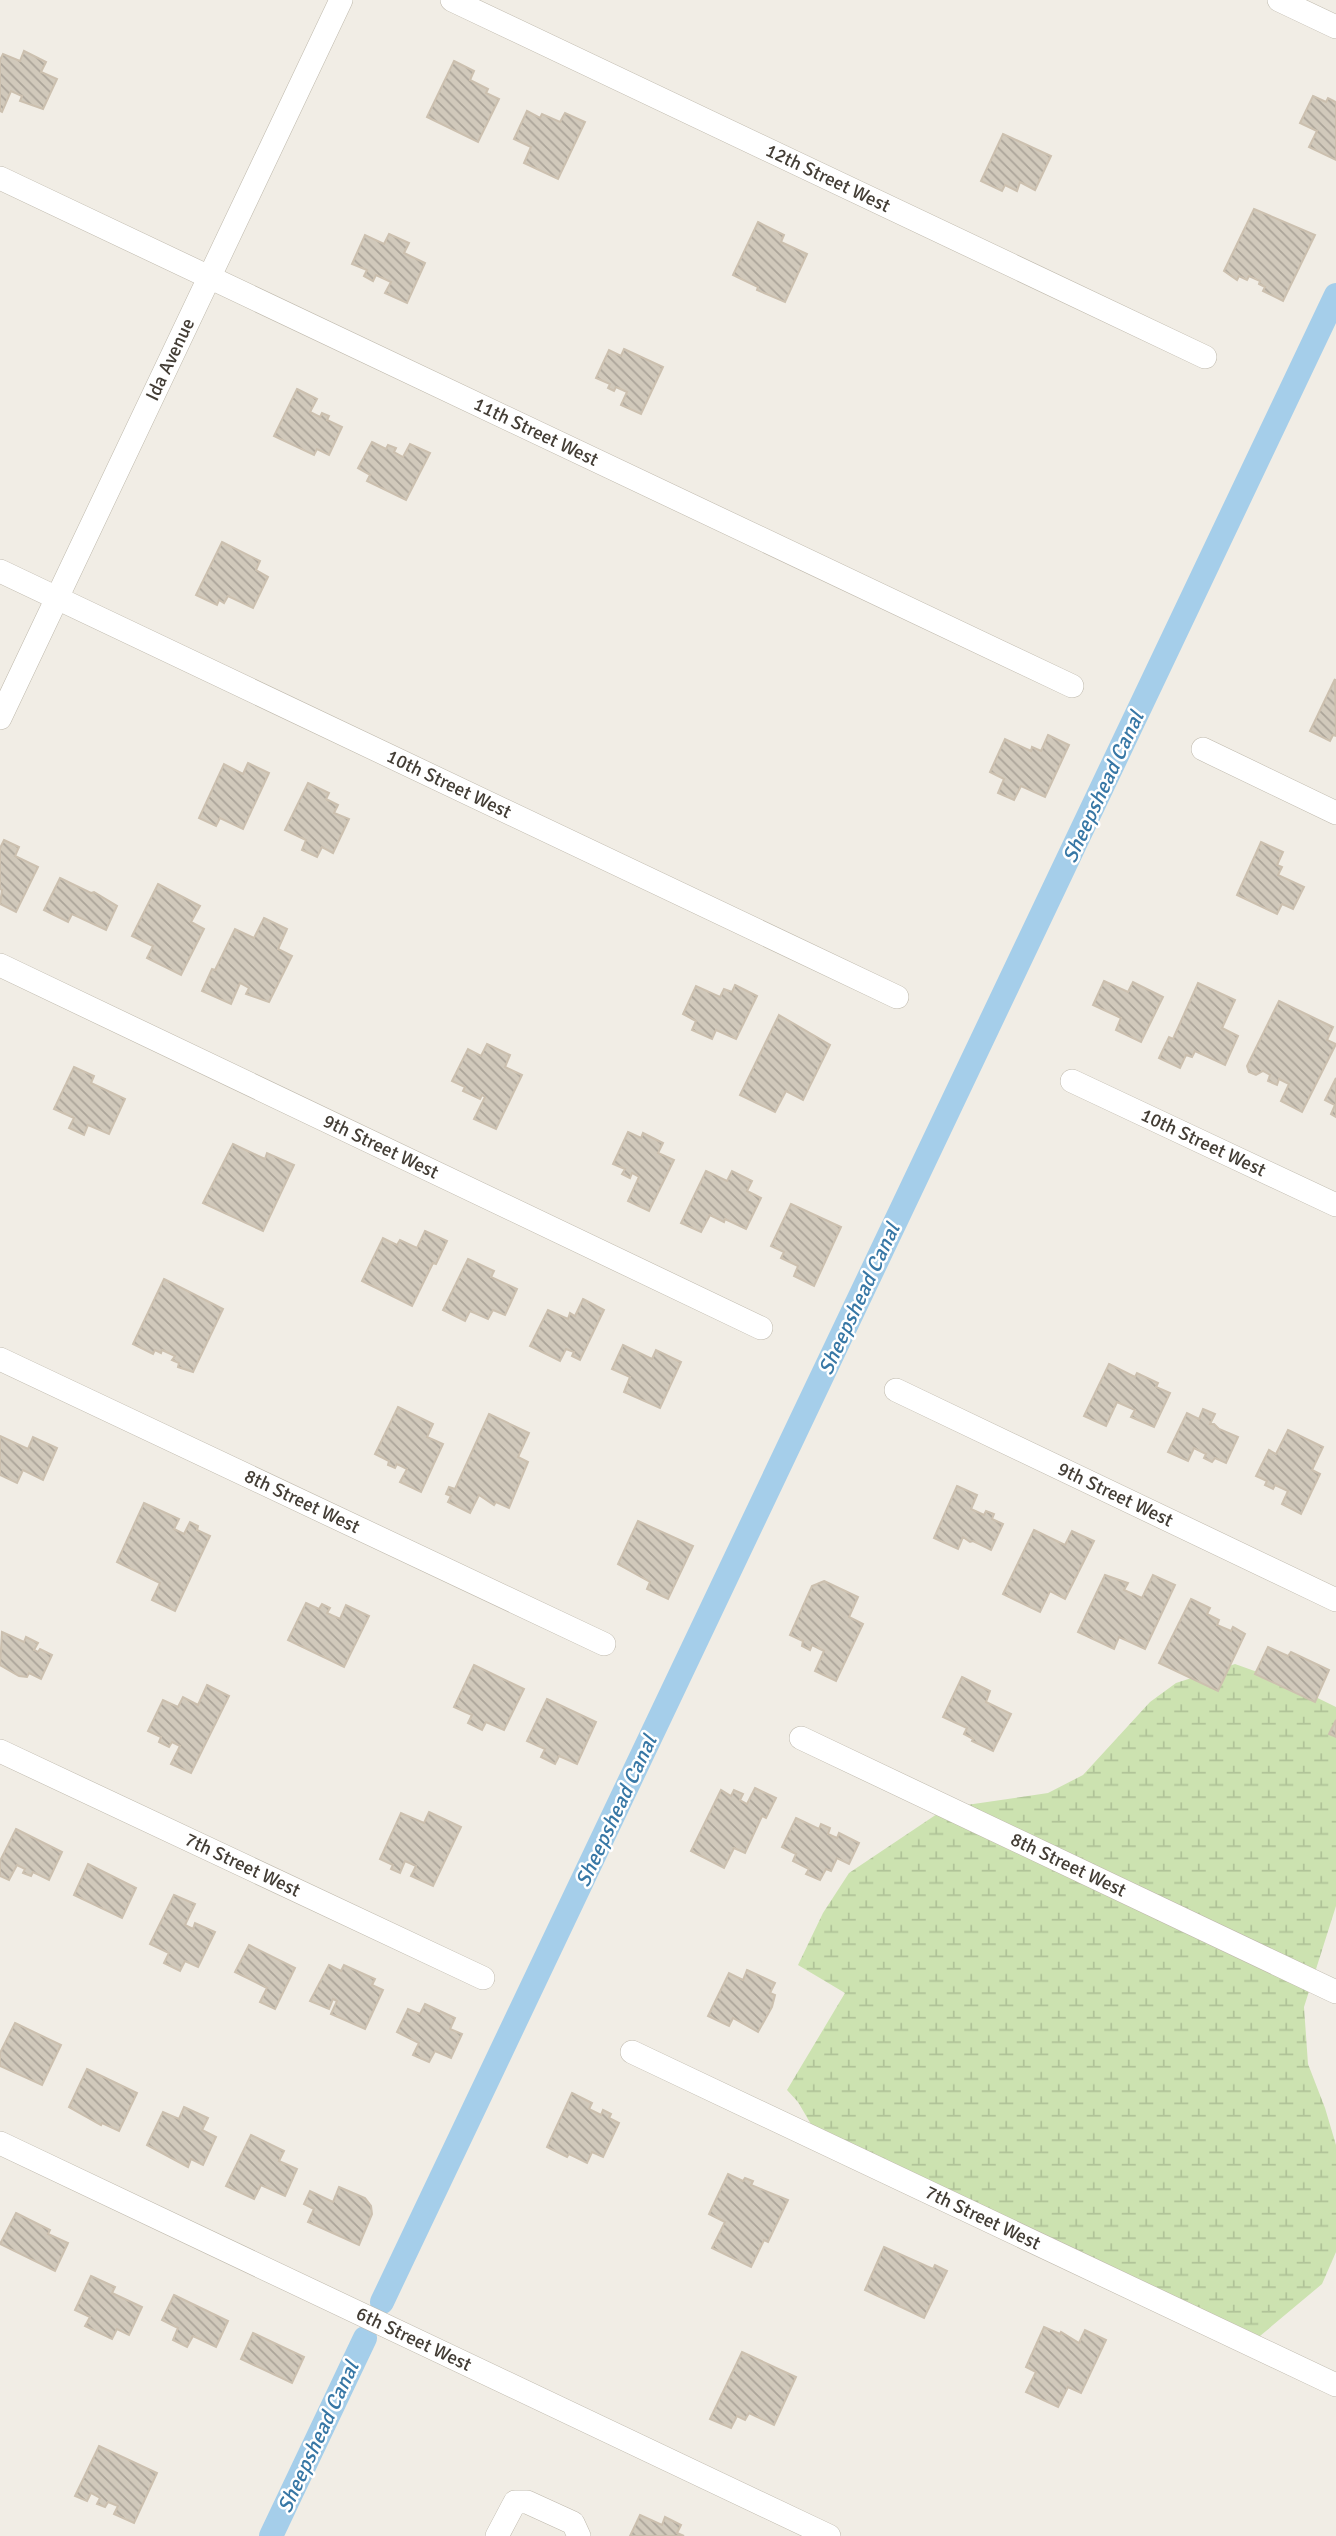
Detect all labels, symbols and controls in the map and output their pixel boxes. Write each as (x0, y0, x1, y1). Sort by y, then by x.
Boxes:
street label: 12th Street West (762, 138, 895, 218)
street label: Ida Avenue (140, 314, 200, 405)
street label: 11th Street West (470, 392, 602, 472)
water label: Sheepshead Canal (1057, 705, 1150, 867)
street label: 10th Street West (383, 744, 516, 824)
street label: 10th Street West (1137, 1103, 1270, 1182)
street label: 9th Street West (319, 1109, 443, 1185)
water label: Sheepshead Canal (813, 1217, 906, 1379)
street label: 9th Street West (1054, 1457, 1177, 1533)
street label: 8th Street West (240, 1464, 364, 1539)
water label: Sheepshead Canal (570, 1729, 663, 1891)
street label: 8th Street West (1007, 1827, 1130, 1903)
street label: 7th Street West (181, 1828, 305, 1903)
street label: 7th Street West (921, 2180, 1045, 2256)
street label: 6th Street West (352, 2302, 476, 2377)
water label: Sheepshead Canal (272, 2355, 365, 2517)

